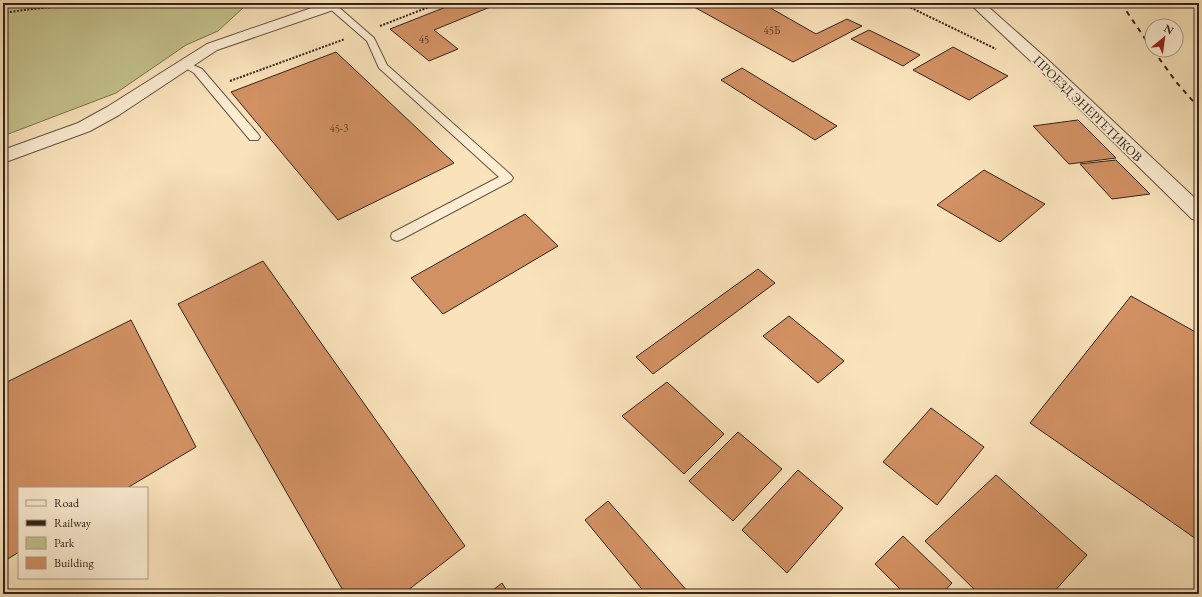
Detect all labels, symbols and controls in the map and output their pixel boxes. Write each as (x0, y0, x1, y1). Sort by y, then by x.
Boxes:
north arrow (1144, 18, 1184, 58)
text: N (1162, 21, 1176, 38)
house number: 45Б (763, 23, 781, 37)
house number: 45 (419, 32, 429, 46)
street label: ПРОЕЗД ЭНЕРГЕТИКОВ (1029, 52, 1146, 165)
house number: 45-3 (330, 121, 348, 135)
legend (18, 487, 148, 579)
text: Road (54, 495, 80, 511)
text: Railway (54, 515, 92, 531)
text: Park (54, 535, 75, 551)
text: Building (54, 555, 95, 571)

